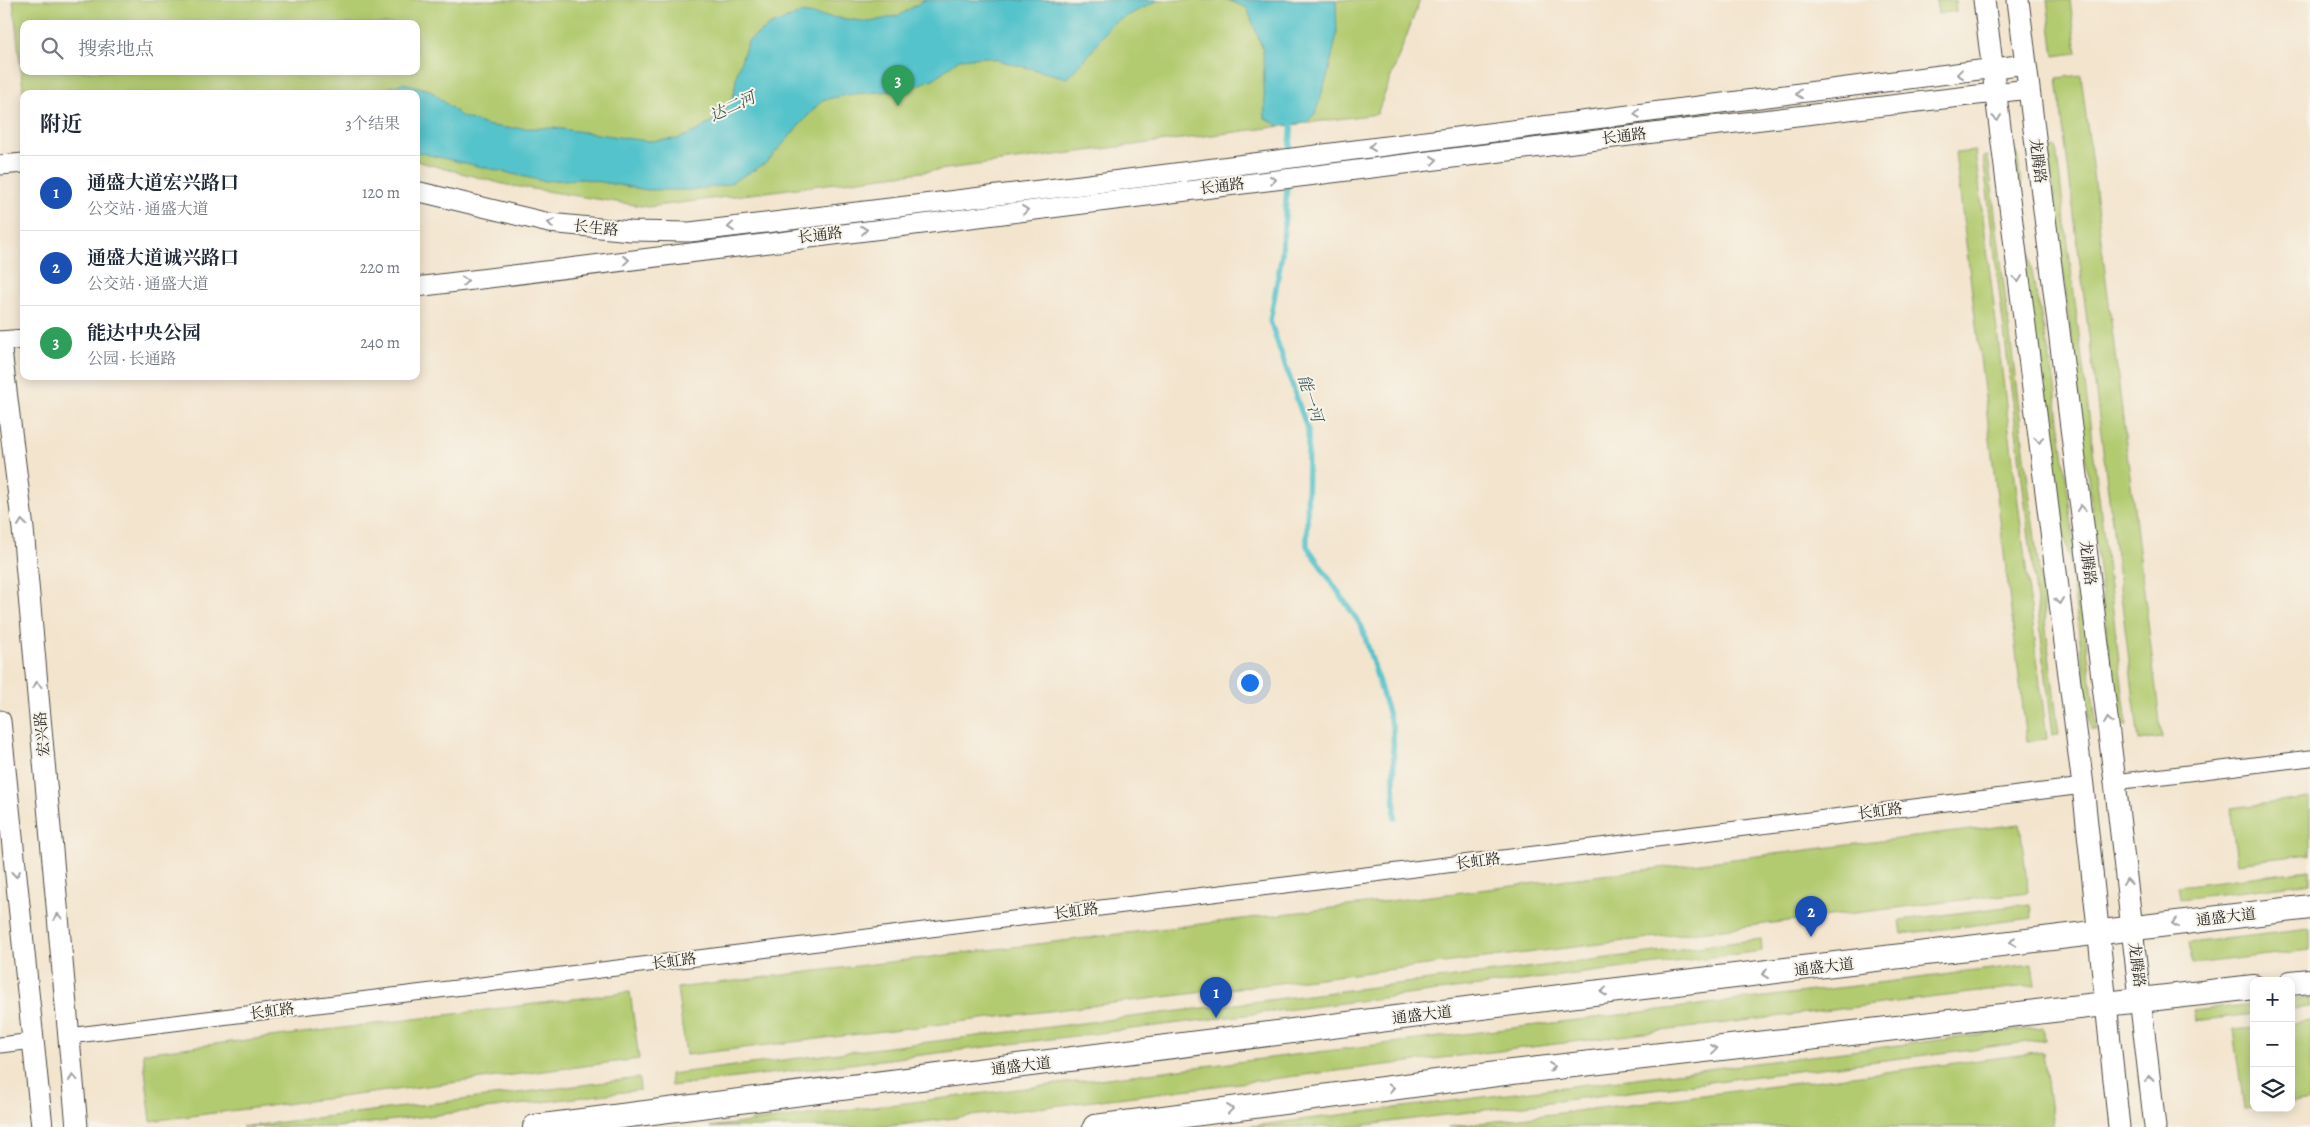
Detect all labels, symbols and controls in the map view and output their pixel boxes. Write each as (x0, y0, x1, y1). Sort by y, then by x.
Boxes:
search box (20, 20, 420, 75)
icon: search (38, 34, 66, 62)
text: 搜索地点 (78, 36, 154, 62)
pin: 3 (882, 65, 914, 106)
one-way arrow (1956, 68, 1964, 79)
water label: 达二河 (706, 86, 762, 127)
one-way arrow (1794, 88, 1802, 99)
one-way arrow (1633, 108, 1641, 119)
text: 附近 (40, 110, 82, 138)
text: 3个结果 (345, 113, 400, 135)
one-way arrow (1992, 114, 2002, 122)
street label: 长通路 (1600, 123, 1648, 149)
street label: 龙腾路 (2025, 137, 2051, 185)
one-way arrow (1368, 141, 1376, 152)
one-way arrow (1431, 155, 1439, 166)
text: 通盛大道宏兴路口 (87, 170, 239, 196)
street label: 长通路 (1198, 173, 1246, 199)
one-way arrow (1270, 175, 1278, 186)
text: 1 (53, 182, 59, 204)
text: 120 m (362, 182, 400, 204)
text: 公交站 · 通盛大道 (87, 198, 209, 220)
one-way arrow (1021, 205, 1029, 216)
street label: 长生路 (573, 216, 619, 240)
one-way arrow (547, 218, 555, 229)
one-way arrow (726, 221, 734, 232)
street label: 长通路 (796, 222, 844, 248)
one-way arrow (860, 225, 868, 236)
text: 通盛大道诚兴路口 (87, 245, 239, 271)
one-way arrow (622, 255, 630, 266)
text: 2 (52, 257, 60, 279)
text: 220 m (360, 257, 400, 279)
text: 公交站 · 通盛大道 (87, 273, 209, 295)
one-way arrow (2012, 275, 2023, 283)
one-way arrow (461, 276, 469, 287)
text: 能达中央公园 (87, 320, 201, 346)
text: 3 (53, 332, 59, 354)
text: 240 m (360, 332, 400, 354)
text: 公园 · 长通路 (87, 348, 177, 370)
water label: 能一河 (1292, 372, 1329, 427)
one-way arrow (2033, 437, 2044, 445)
one-way arrow (2076, 503, 2087, 511)
one-way arrow (17, 519, 28, 527)
street label: 龙腾路 (2075, 539, 2101, 587)
one-way arrow (2053, 598, 2064, 606)
your location (1237, 670, 1263, 696)
one-way arrow (32, 681, 43, 689)
street label: 宏兴路 (30, 711, 54, 757)
one-way arrow (2103, 717, 2114, 725)
street label: 长虹路 (1856, 798, 1904, 824)
street label: 长虹路 (1454, 848, 1502, 874)
one-way arrow (10, 870, 21, 878)
one-way arrow (2122, 878, 2133, 886)
pin: 2 (1795, 896, 1827, 937)
street label: 长虹路 (1052, 898, 1100, 924)
street label: 通盛大道 (2195, 903, 2257, 931)
one-way arrow (53, 912, 64, 920)
one-way arrow (2170, 917, 2178, 928)
one-way arrow (2009, 936, 2017, 947)
street label: 龙腾路 (2124, 941, 2150, 989)
street label: 长虹路 (650, 948, 698, 974)
street label: 通盛大道 (1793, 953, 1855, 981)
one-way arrow (1761, 968, 1769, 979)
pin: 1 (1200, 977, 1232, 1018)
map controls (2250, 977, 2295, 1112)
button: + (2250, 977, 2295, 1022)
one-way arrow (1600, 986, 1608, 997)
street label: 长虹路 (248, 998, 296, 1024)
street label: 通盛大道 (1391, 1001, 1453, 1029)
button: − (2250, 1022, 2295, 1067)
one-way arrow (1710, 1044, 1718, 1055)
street label: 通盛大道 (990, 1052, 1052, 1080)
one-way arrow (1549, 1062, 1557, 1073)
button: layers (2250, 1067, 2295, 1112)
one-way arrow (68, 1074, 79, 1082)
one-way arrow (2144, 1074, 2155, 1082)
one-way arrow (1388, 1083, 1396, 1094)
one-way arrow (1226, 1105, 1235, 1115)

